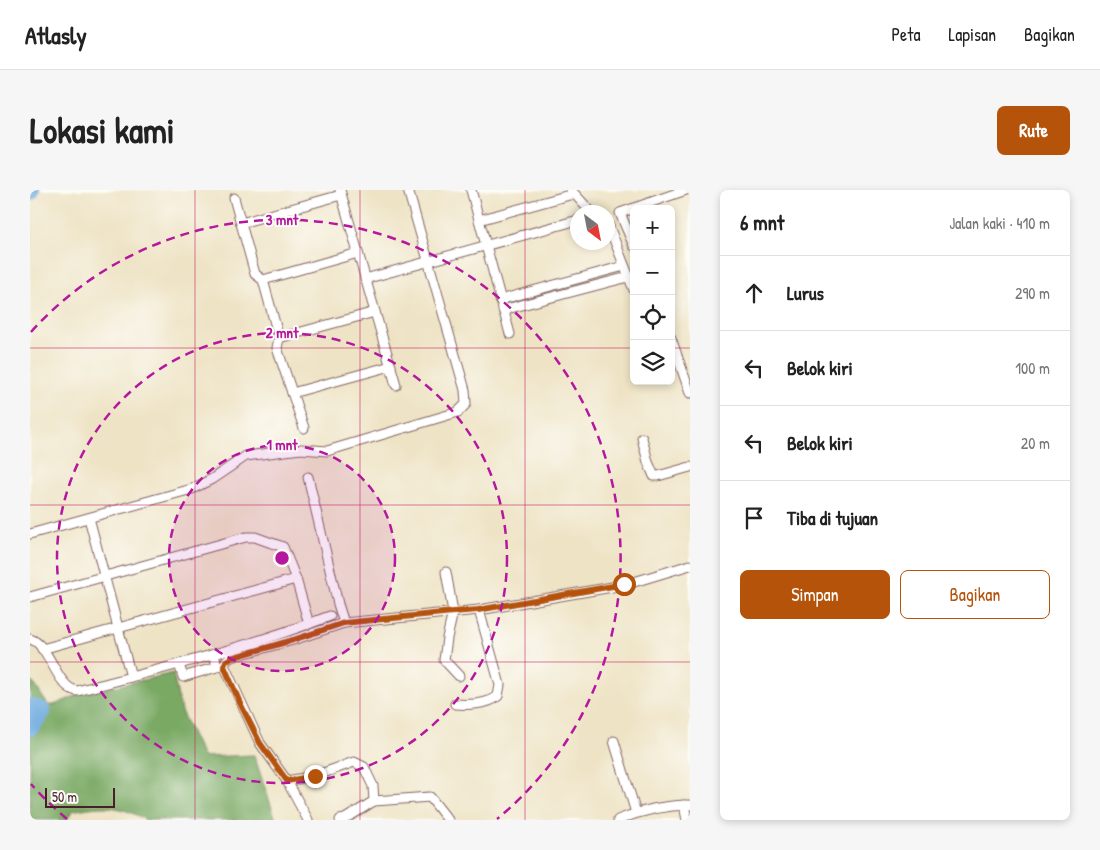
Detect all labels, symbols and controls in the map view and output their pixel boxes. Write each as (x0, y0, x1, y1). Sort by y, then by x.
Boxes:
text: Atlasly (25, 19, 87, 51)
text: Peta (891, 22, 920, 47)
text: Lapisan (948, 22, 996, 47)
text: Bagikan (1024, 22, 1075, 47)
button: Rute (997, 106, 1070, 155)
text: Lokasi kami (30, 107, 175, 154)
north arrow (570, 205, 615, 250)
map controls (630, 205, 675, 385)
button: + (630, 205, 675, 250)
text: 6 mnt (740, 208, 784, 237)
text: 3 mnt (266, 209, 299, 230)
text: Jalan kaki · 410 m (949, 212, 1050, 234)
button: − (630, 250, 675, 295)
icon: ahead (740, 279, 768, 307)
text: Lurus (787, 280, 824, 306)
text: 290 m (1015, 282, 1050, 304)
button: locate (630, 295, 675, 340)
text: 2 mnt (266, 322, 299, 343)
button: layers (630, 340, 675, 385)
icon: left (740, 354, 768, 382)
text: Belok kiri (787, 355, 853, 381)
text: 100 m (1015, 357, 1050, 379)
icon: left (740, 429, 768, 457)
text: Belok kiri (787, 430, 853, 456)
text: 20 m (1021, 432, 1050, 454)
text: 1 mnt (266, 434, 298, 455)
icon: arrive (740, 504, 768, 532)
text: Tiba di tujuan (787, 505, 878, 531)
centre of rings (273, 549, 291, 567)
button: Simpan (740, 570, 890, 619)
button: Bagikan (900, 570, 1050, 619)
route start (613, 573, 636, 596)
route end (304, 765, 327, 788)
scale bar (45, 785, 115, 808)
text: 50 m (52, 787, 77, 806)

